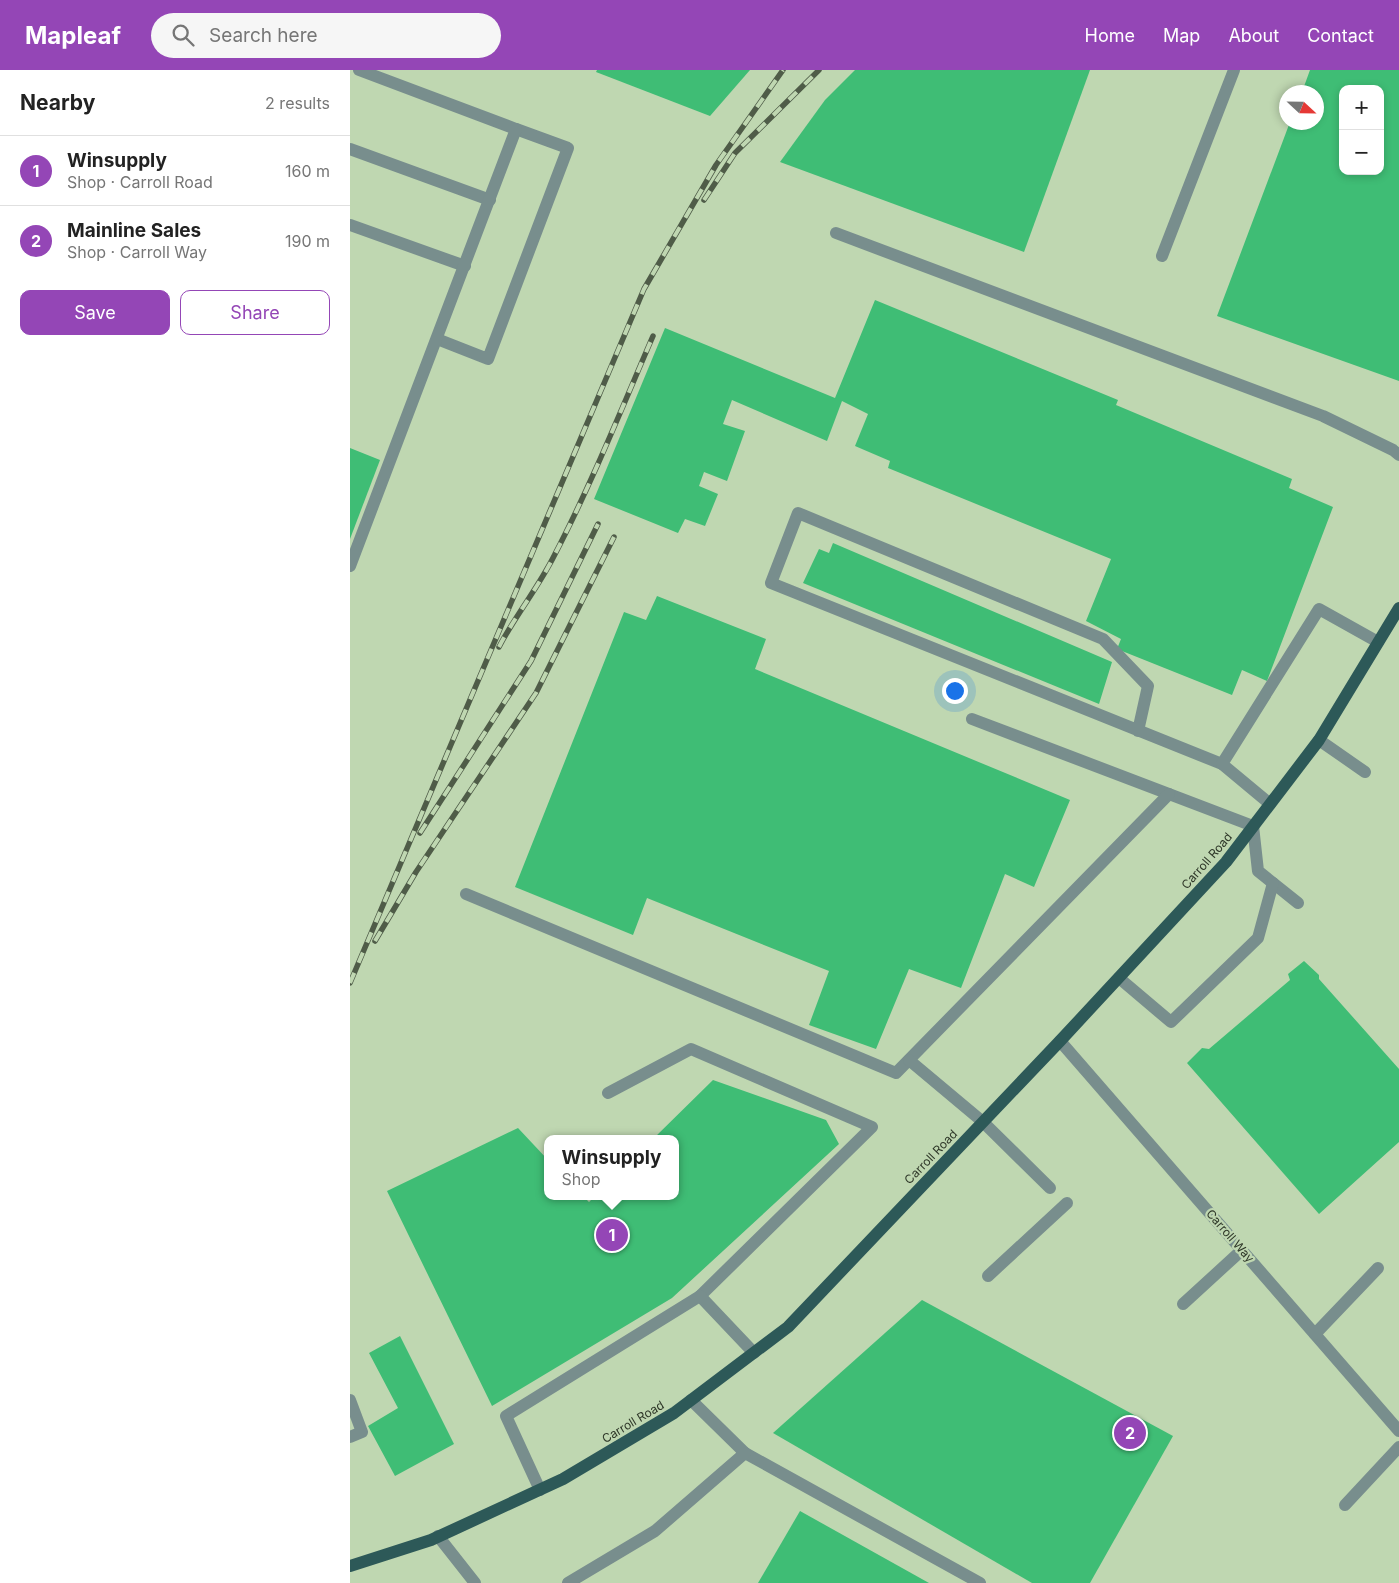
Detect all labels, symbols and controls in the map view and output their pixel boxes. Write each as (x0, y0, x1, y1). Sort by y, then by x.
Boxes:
search box (151, 13, 501, 58)
text: Mapleaf (25, 21, 121, 50)
icon: search (169, 21, 197, 49)
text: Search here (209, 24, 318, 47)
text: Home (1085, 25, 1135, 46)
text: Map (1163, 25, 1200, 46)
text: About (1228, 25, 1279, 46)
text: Contact (1307, 25, 1374, 46)
north arrow (1279, 85, 1324, 130)
map controls (1339, 85, 1384, 175)
button: + (1339, 85, 1384, 130)
text: Nearby (20, 90, 95, 115)
text: 2 results (265, 93, 330, 113)
button: − (1339, 130, 1384, 175)
text: Winsupply (67, 149, 167, 172)
text: 1 (33, 161, 39, 181)
text: 160 m (285, 161, 330, 181)
text: Shop · Carroll Road (67, 172, 213, 192)
text: Mainline Sales (67, 219, 201, 242)
text: 2 (31, 231, 41, 251)
text: 190 m (285, 231, 330, 251)
text: Shop · Carroll Way (67, 242, 207, 262)
button: Save (20, 290, 170, 335)
button: Share (180, 290, 330, 335)
your location (942, 678, 968, 704)
street label: Carroll Road (1178, 829, 1235, 892)
street label: Carroll Road (901, 1126, 960, 1187)
popup (544, 1135, 679, 1200)
text: Winsupply (562, 1146, 661, 1169)
text: Shop (562, 1169, 601, 1189)
street label: Carroll Way (1203, 1206, 1258, 1265)
pin: 1 (596, 1216, 628, 1254)
street label: Carroll Road (599, 1397, 667, 1446)
pin: 2 (1114, 1414, 1146, 1452)

